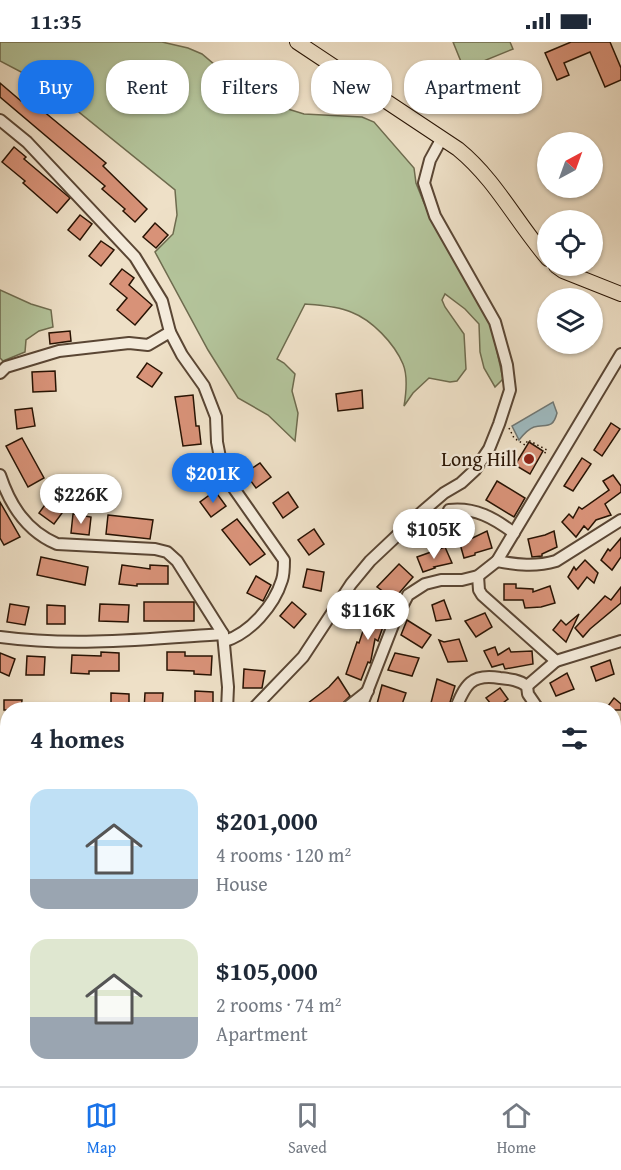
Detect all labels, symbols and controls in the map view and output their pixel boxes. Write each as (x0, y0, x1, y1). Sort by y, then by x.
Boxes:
text: 11:35 (30, 5, 82, 37)
chip: Buy (18, 60, 94, 114)
chip: Rent (106, 60, 189, 114)
chip: Filters (201, 60, 299, 114)
chip: New (311, 60, 392, 114)
chip: Apartment (404, 60, 542, 114)
north arrow (537, 132, 603, 198)
map controls (537, 132, 603, 354)
button: locate (537, 210, 603, 276)
button: layers (537, 288, 603, 354)
place label: Long Hill (441, 444, 517, 473)
marker: Long Hill (522, 452, 536, 466)
pin: $201K (171, 453, 255, 504)
text: $201K (186, 458, 240, 487)
pin: $226K (39, 474, 123, 525)
text: $226K (54, 479, 108, 508)
pin: $105K (392, 509, 476, 560)
text: $105K (407, 514, 461, 543)
pin: $116K (326, 590, 410, 641)
text: $116K (341, 595, 395, 624)
text: 4 homes (30, 719, 125, 758)
icon: filters (558, 722, 591, 755)
text: $201,000 (216, 801, 318, 840)
icon: home (78, 813, 150, 885)
text: 4 rooms · 120 m² (216, 840, 351, 869)
text: House (216, 869, 268, 898)
text: $105,000 (216, 951, 318, 990)
icon: home (78, 963, 150, 1035)
text: 2 rooms · 74 m² (216, 990, 342, 1019)
text: Apartment (216, 1019, 308, 1048)
tab: Map (85, 1099, 118, 1159)
tab: Saved (288, 1099, 327, 1159)
tab: Home (497, 1099, 536, 1159)

